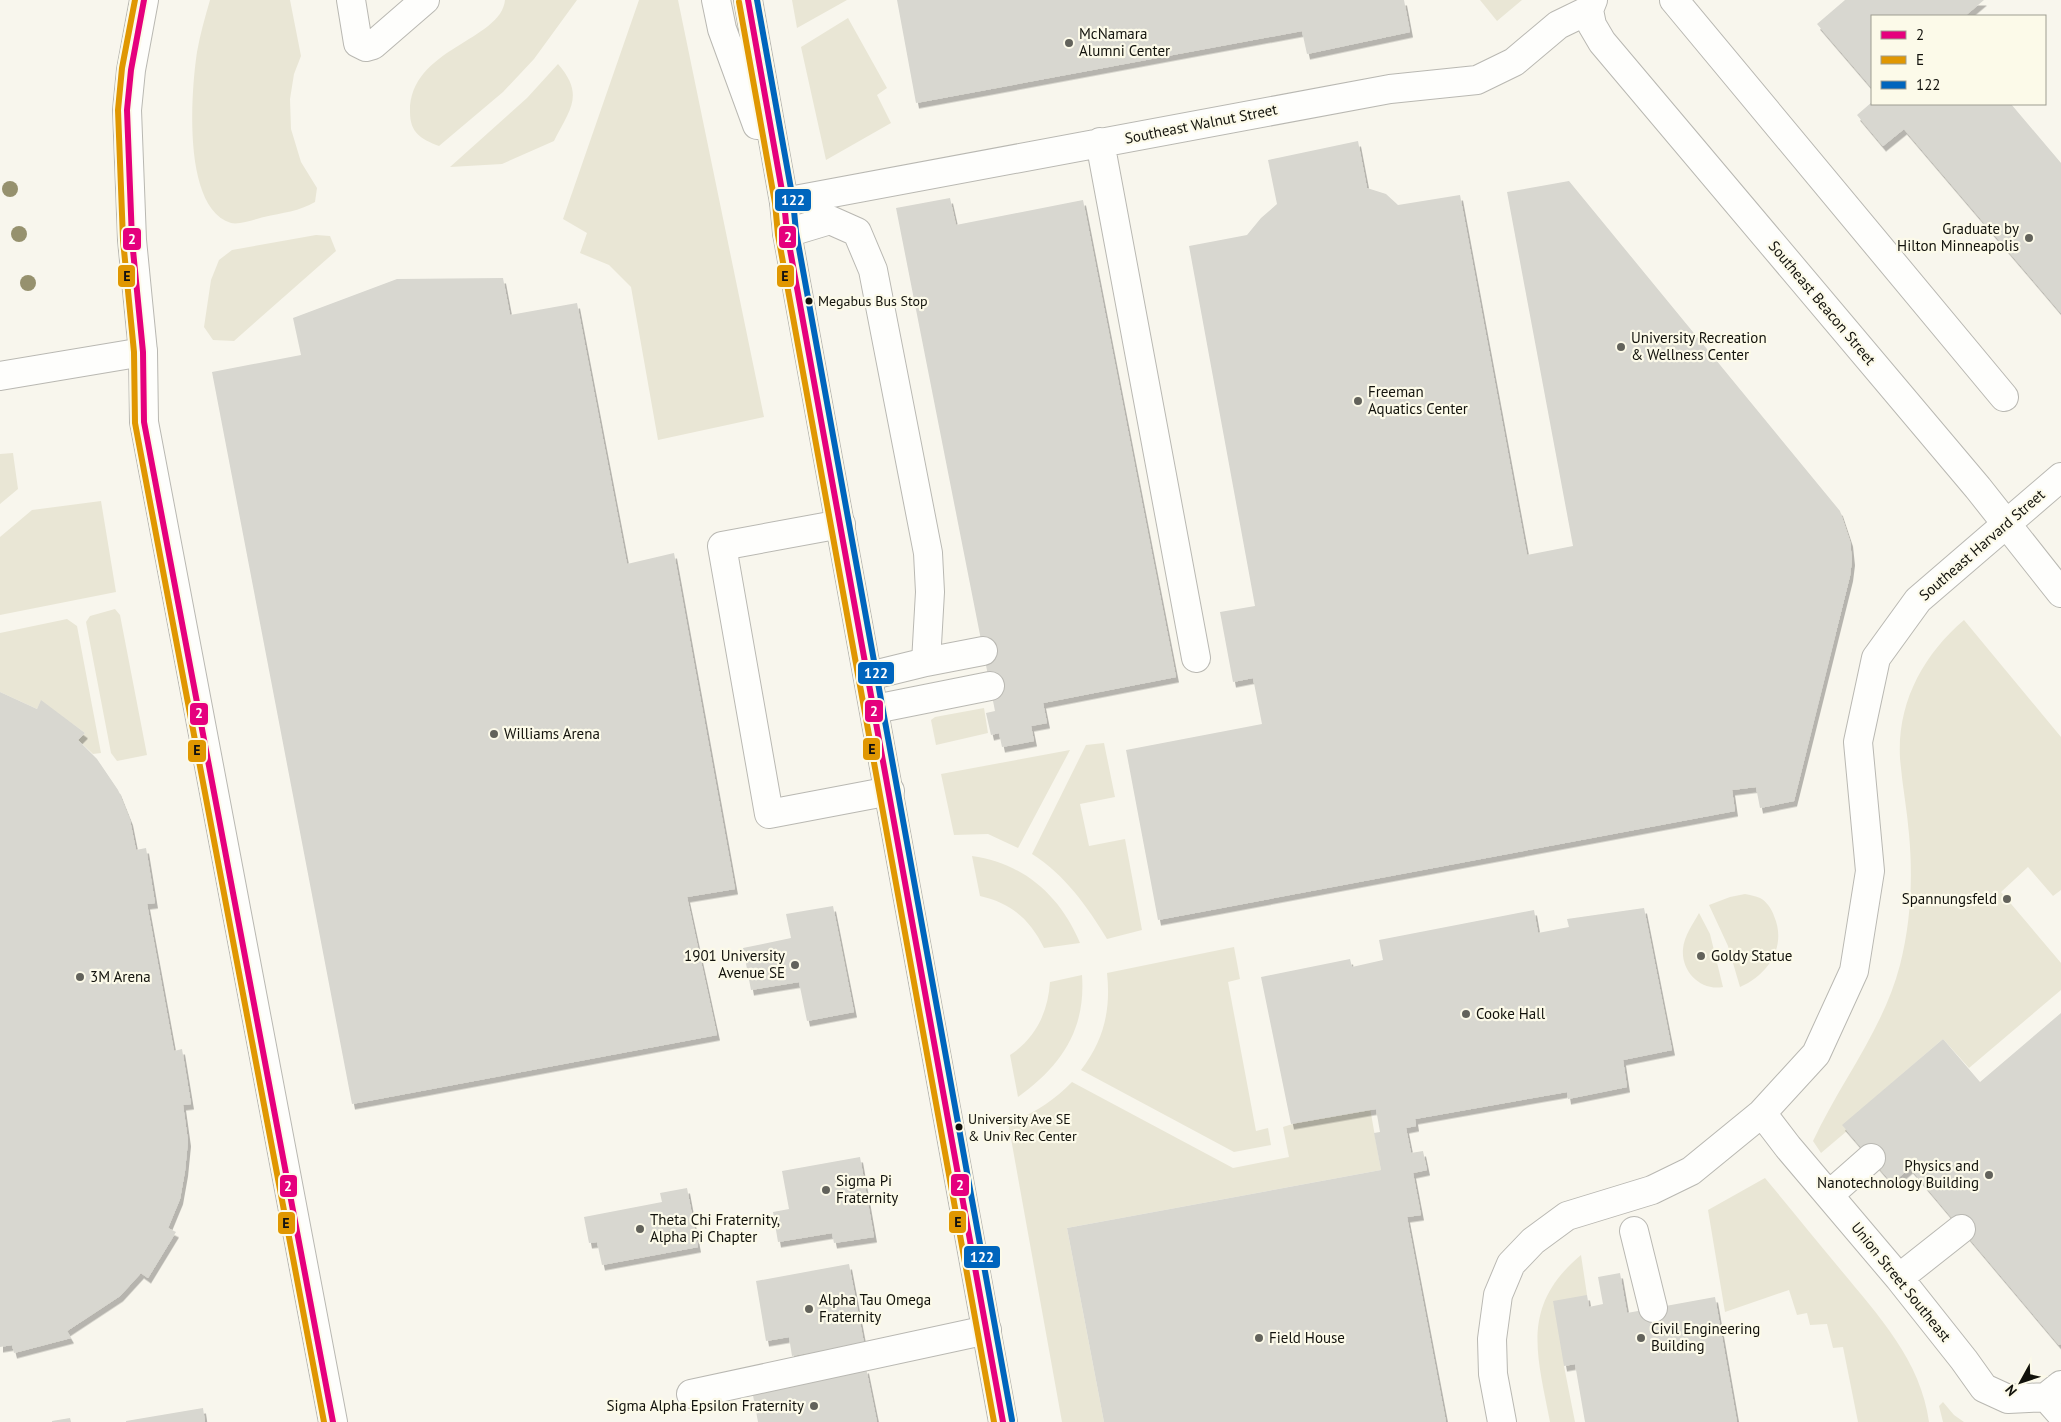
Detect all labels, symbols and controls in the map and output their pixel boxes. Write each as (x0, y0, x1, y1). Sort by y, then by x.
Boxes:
legend (1871, 15, 2046, 105)
place label: McNamara Alumni Center (1079, 24, 1170, 60)
text: 2 (1916, 25, 1924, 44)
marker: McNamara Alumni Center (1063, 37, 1075, 49)
text: E (1916, 50, 1924, 69)
text: 122 (1916, 75, 1941, 94)
street label: Southeast Walnut Street (1123, 99, 1279, 148)
line badge: 122 (774, 188, 812, 212)
text: 122 (781, 191, 805, 209)
place label: Graduate by Hilton Minneapolis (1897, 219, 2019, 255)
line badge: 2 (778, 225, 797, 249)
line badge: 2 (122, 227, 142, 251)
text: 2 (784, 228, 792, 246)
text: 2 (128, 230, 136, 248)
marker: Graduate by Hilton Minneapolis (2023, 232, 2035, 244)
street label: Southeast Beacon Street (1765, 237, 1880, 369)
line badge: E (117, 264, 136, 288)
line badge: E (776, 264, 795, 288)
text: E (123, 267, 131, 285)
text: E (781, 267, 789, 285)
place label: Megabus Bus Stop (818, 292, 928, 310)
marker: Megabus Bus Stop (804, 296, 814, 306)
place label: University Recreation & Wellness Center (1631, 328, 1767, 364)
marker: University Recreation & Wellness Center (1615, 341, 1627, 353)
place label: Freeman Aquatics Center (1368, 382, 1468, 418)
marker: Freeman Aquatics Center (1352, 395, 1364, 407)
street label: Southeast Harvard Street (1915, 485, 2049, 604)
line badge: 122 (857, 661, 895, 685)
text: 122 (864, 664, 888, 682)
line badge: 2 (864, 699, 884, 723)
line badge: 2 (189, 702, 209, 726)
text: 2 (870, 702, 878, 720)
text: 2 (195, 704, 203, 722)
place label: Williams Arena (504, 724, 600, 743)
marker: Williams Arena (488, 728, 500, 740)
line badge: E (862, 737, 881, 761)
line badge: E (187, 739, 207, 763)
text: E (868, 740, 876, 758)
text: E (193, 741, 201, 759)
place label: Spannungsfeld (1902, 889, 1997, 908)
marker: Spannungsfeld (2001, 893, 2013, 905)
place label: 1901 University Avenue SE (684, 946, 785, 982)
place label: Goldy Statue (1711, 946, 1792, 965)
marker: Goldy Statue (1695, 950, 1707, 962)
marker: 1901 University Avenue SE (789, 959, 801, 971)
place label: 3M Arena (90, 967, 151, 986)
marker: 3M Arena (74, 971, 86, 983)
place label: Cooke Hall (1476, 1004, 1546, 1023)
marker: Cooke Hall (1460, 1008, 1472, 1020)
place label: University Ave SE & Univ Rec Center (968, 1110, 1077, 1145)
marker: University Ave SE & Univ Rec Center (954, 1122, 964, 1132)
place label: Physics and Nanotechnology Building (1817, 1156, 1979, 1192)
marker: Physics and Nanotechnology Building (1983, 1169, 1995, 1181)
place label: Sigma Pi Fraternity (836, 1171, 898, 1207)
line badge: 2 (950, 1173, 970, 1197)
line badge: 2 (279, 1174, 298, 1198)
text: 2 (956, 1176, 964, 1194)
text: 2 (284, 1177, 292, 1195)
marker: Sigma Pi Fraternity (820, 1184, 832, 1196)
place label: Theta Chi Fraternity, Alpha Pi Chapter (650, 1210, 780, 1246)
line badge: E (948, 1210, 967, 1234)
line badge: E (277, 1211, 296, 1235)
text: E (954, 1213, 962, 1231)
text: E (282, 1214, 290, 1232)
street label: Union Street Southeast (1847, 1218, 1955, 1345)
marker: Theta Chi Fraternity, Alpha Pi Chapter (634, 1223, 646, 1235)
line badge: 122 (963, 1245, 1001, 1269)
text: 122 (970, 1248, 994, 1266)
place label: Alpha Tau Omega Fraternity (819, 1290, 931, 1326)
marker: Alpha Tau Omega Fraternity (803, 1303, 815, 1315)
place label: Civil Engineering Building (1651, 1319, 1760, 1355)
place label: Field House (1269, 1328, 1345, 1347)
marker: Field House (1253, 1332, 1265, 1344)
marker: Civil Engineering Building (1635, 1332, 1647, 1344)
north arrow (1996, 1357, 2046, 1407)
text: N (2001, 1381, 2021, 1400)
place label: Sigma Alpha Epsilon Fraternity (607, 1396, 804, 1415)
marker: Sigma Alpha Epsilon Fraternity (808, 1400, 820, 1412)

